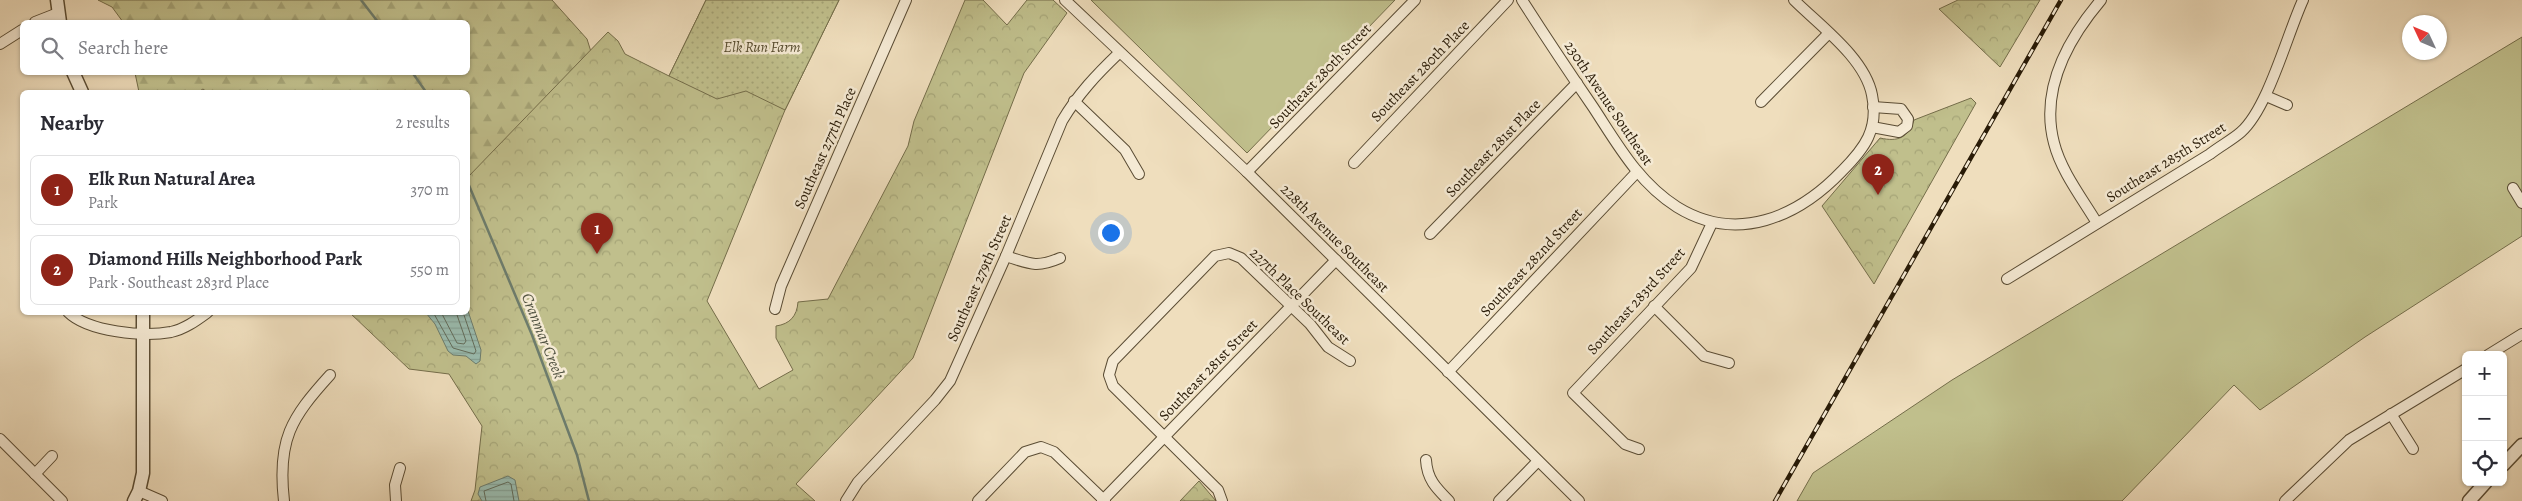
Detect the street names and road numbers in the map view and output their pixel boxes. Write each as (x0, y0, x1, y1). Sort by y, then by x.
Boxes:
street label: Southeast 280th Place (1366, 16, 1474, 126)
street label: Southeast 280th Street (1265, 19, 1376, 133)
street label: 230th Avenue Southeast (1560, 37, 1658, 169)
street label: Southeast 277th Place (789, 84, 861, 212)
street label: Southeast 281st Place (1441, 94, 1545, 201)
street label: Southeast 285th Street (2102, 117, 2230, 207)
street label: 228th Avenue Southeast (1276, 179, 1394, 297)
street label: Southeast 282nd Street (1475, 203, 1587, 321)
street label: Southeast 279th Street (942, 211, 1016, 345)
street label: 227th Place Southeast (1246, 243, 1354, 349)
street label: Southeast 283rd Street (1582, 243, 1690, 359)
street label: Southeast 281st Street (1154, 315, 1262, 425)

